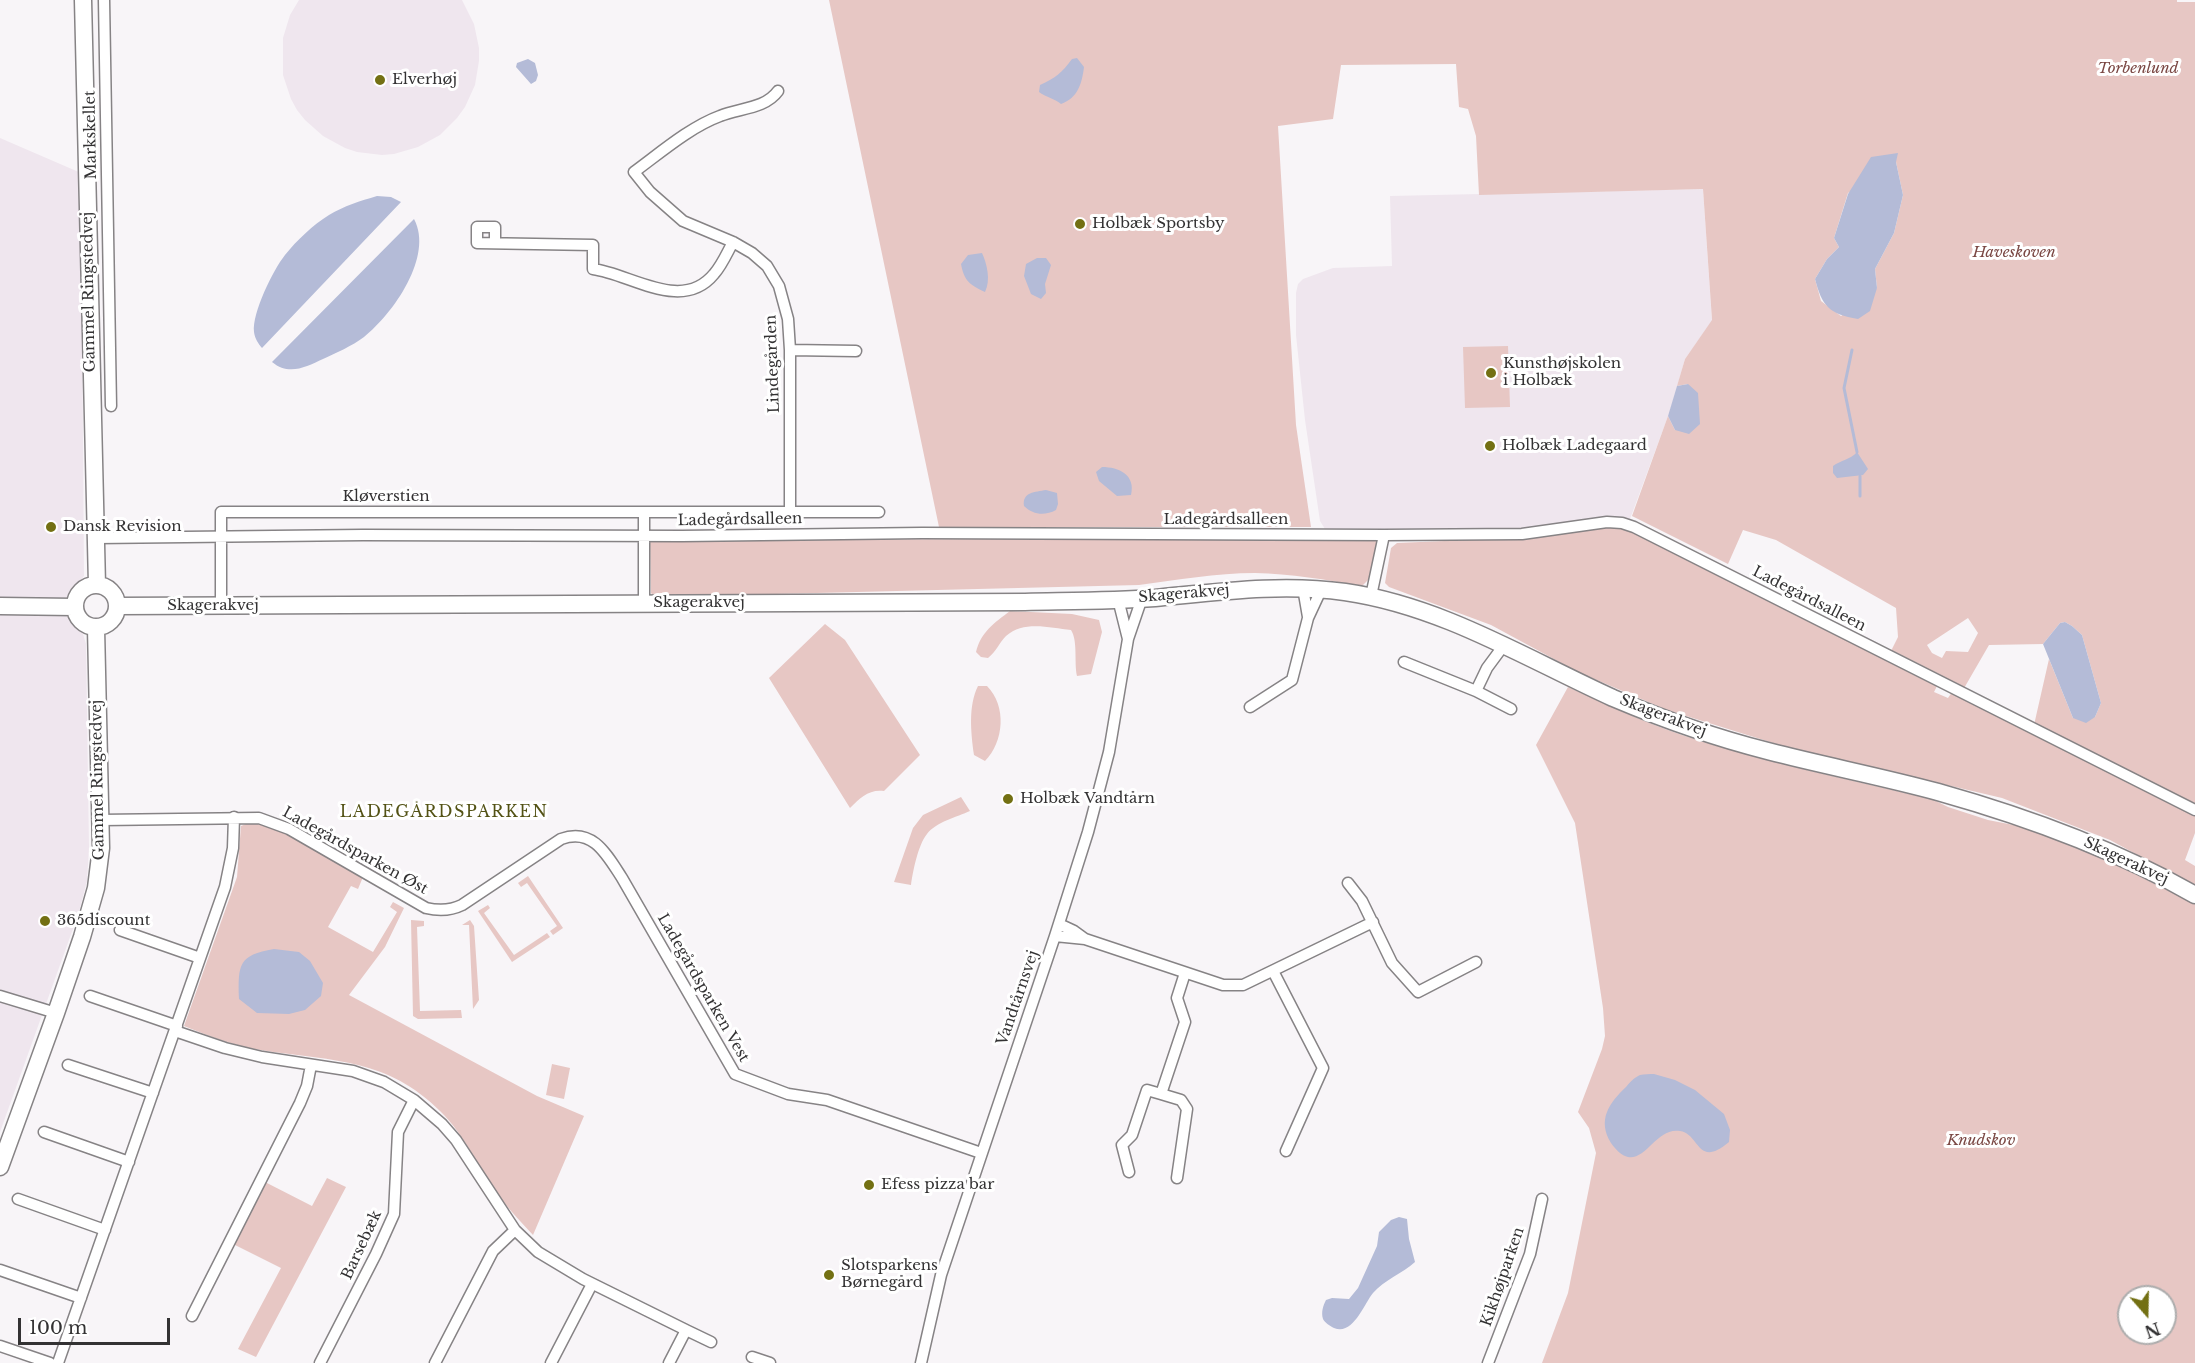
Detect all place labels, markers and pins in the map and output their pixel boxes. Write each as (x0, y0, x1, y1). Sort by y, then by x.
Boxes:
place label: Elverhøj (392, 71, 457, 89)
marker: Elverhøj (373, 73, 387, 87)
place label: Holbæk Sportsby (1092, 215, 1225, 233)
marker: Holbæk Sportsby (1073, 217, 1087, 231)
place label: Kunsthøjskolen i Holbæk (1503, 355, 1621, 390)
marker: Kunsthøjskolen i Holbæk (1484, 366, 1498, 380)
place label: Holbæk Ladegaard (1502, 437, 1647, 455)
marker: Holbæk Ladegaard (1483, 439, 1497, 453)
place label: Dansk Revision (63, 518, 182, 536)
marker: Dansk Revision (44, 520, 58, 534)
place label: Holbæk Vandtårn (1020, 790, 1155, 808)
marker: Holbæk Vandtårn (1001, 792, 1015, 806)
place label: 365discount (57, 912, 150, 930)
marker: 365discount (38, 914, 52, 928)
place label: Efess pizza bar (881, 1176, 994, 1194)
marker: Efess pizza bar (862, 1178, 876, 1192)
place label: Slotsparkens Børnegård (841, 1257, 938, 1292)
marker: Slotsparkens Børnegård (822, 1268, 836, 1282)

